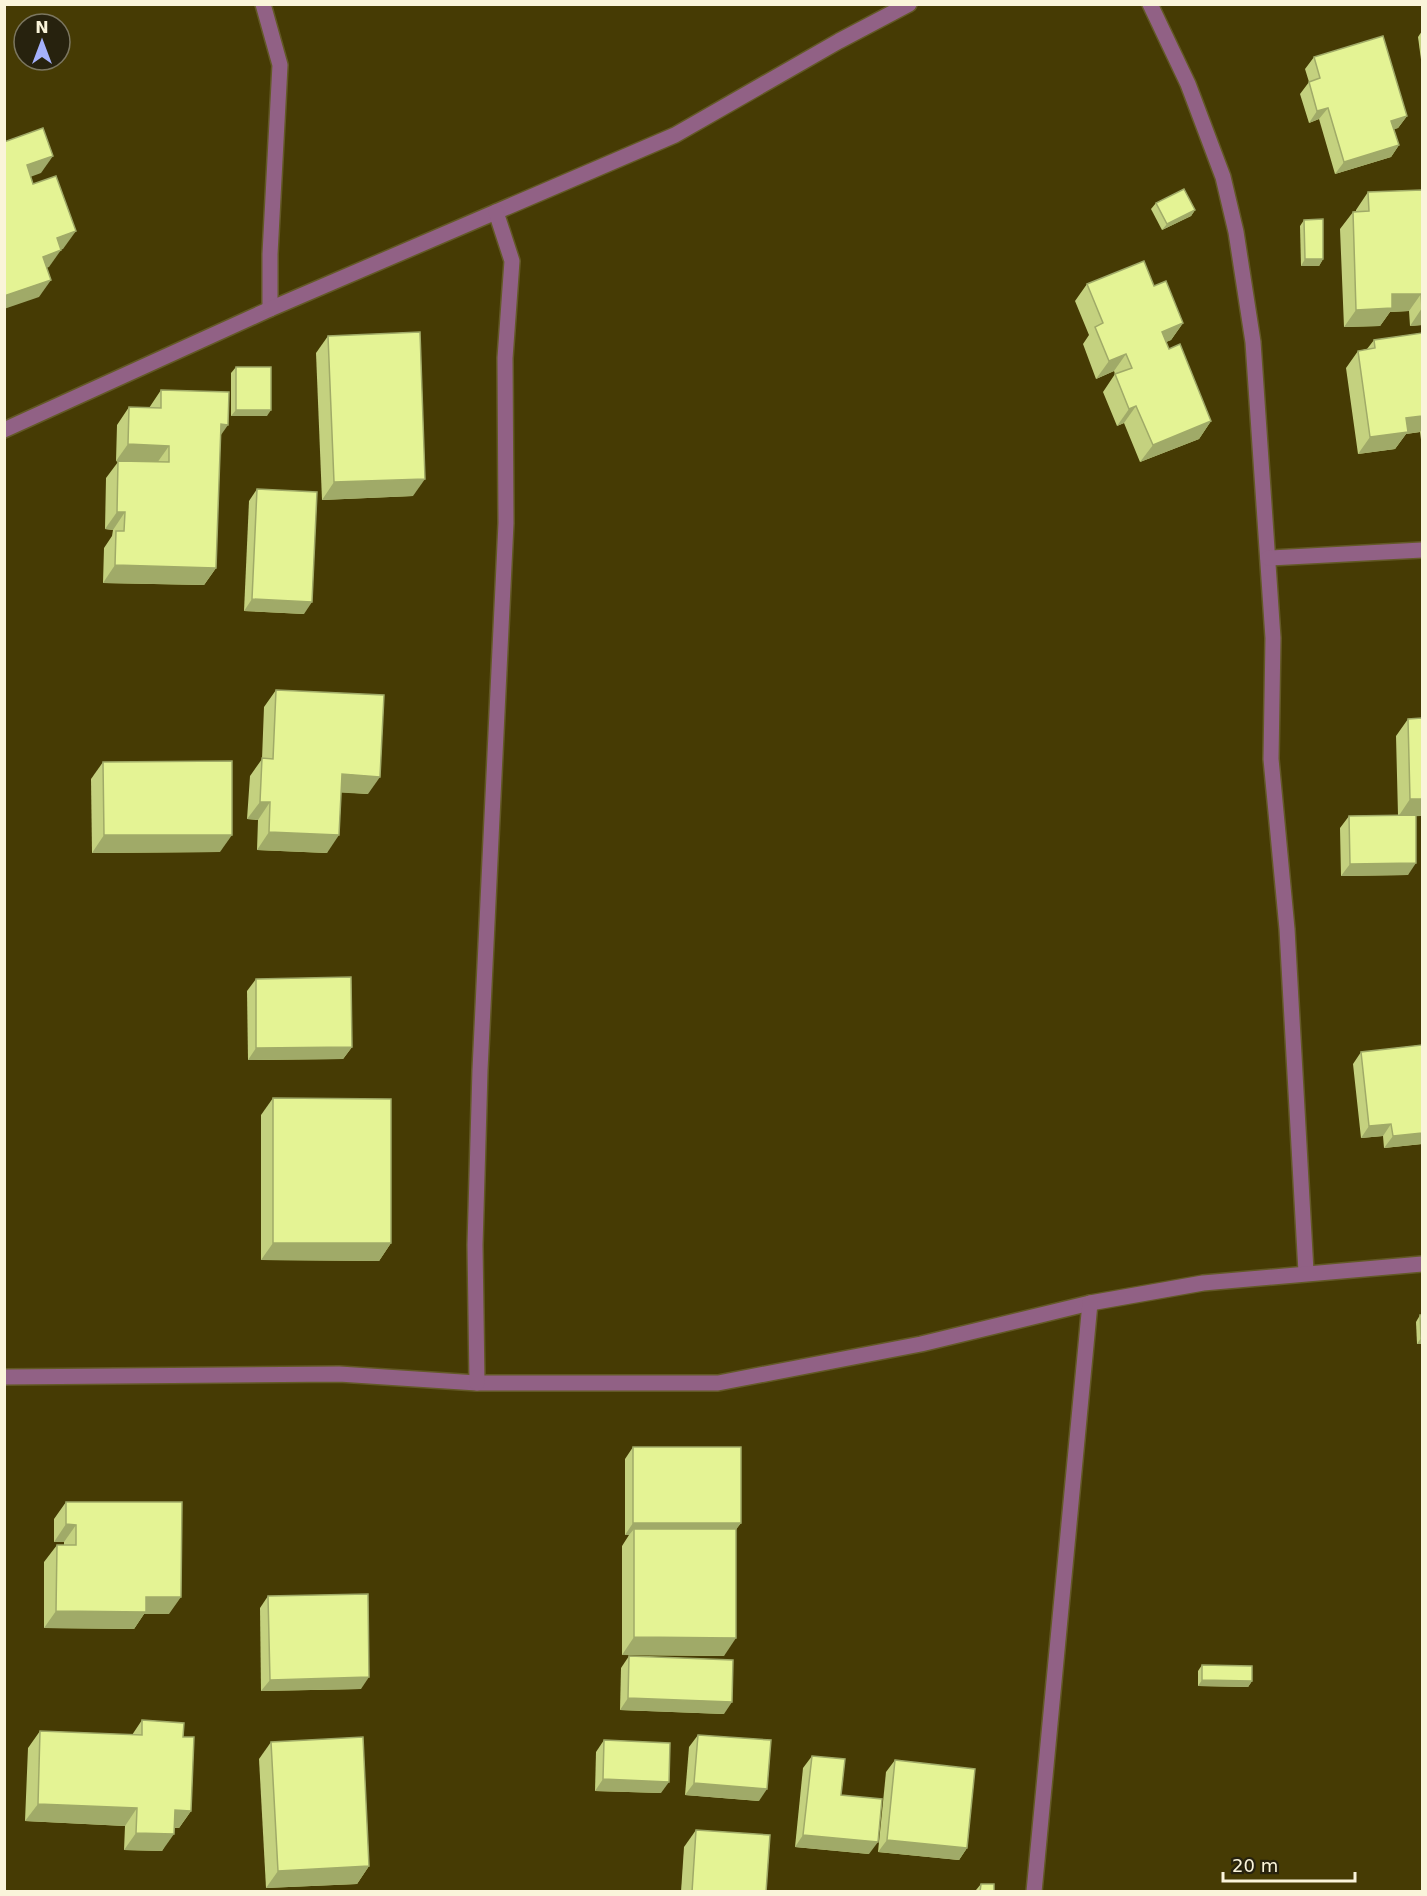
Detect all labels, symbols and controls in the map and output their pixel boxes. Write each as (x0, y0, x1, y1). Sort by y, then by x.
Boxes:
north arrow (12, 12, 72, 72)
text: N (35, 18, 49, 37)
scale bar (1223, 1845, 1355, 1883)
text: 20 m (1232, 1855, 1278, 1876)

